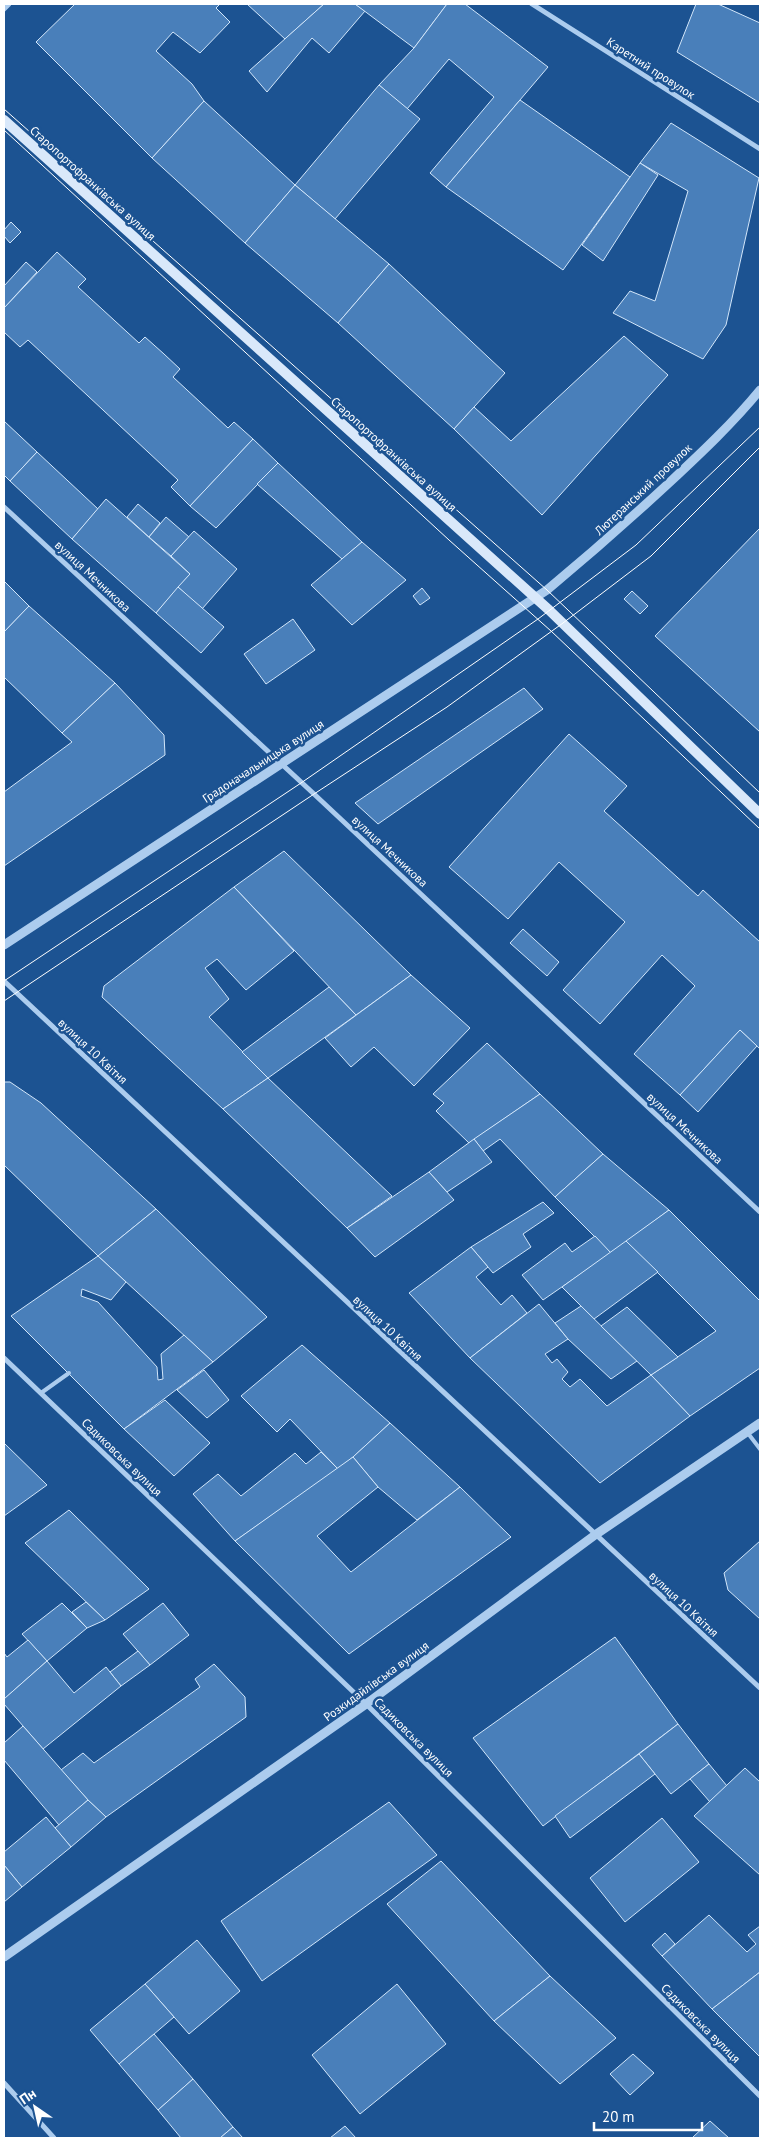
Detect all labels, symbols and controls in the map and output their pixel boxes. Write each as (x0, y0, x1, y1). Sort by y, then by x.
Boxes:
street label: Каретний провулок (604, 34, 698, 102)
street label: Старопортофранківська вулиця (27, 123, 159, 243)
street label: Старопортофранківська вулиця (328, 394, 460, 514)
street label: Лютеранський провулок (591, 440, 695, 539)
street label: вулиця Мечникова (52, 537, 134, 615)
street label: Градоначальницька вулиця (200, 716, 326, 806)
street label: вулиця Мечникова (349, 812, 431, 890)
street label: вулиця 10 Квітня (55, 1015, 131, 1087)
street label: вулиця Мечникова (644, 1089, 726, 1167)
street label: вулиця 10 Квітня (350, 1292, 426, 1364)
street label: Садиковська вулиця (79, 1415, 165, 1499)
street label: вулиця 10 Квітня (646, 1568, 722, 1640)
street label: Розкидайлівська вулиця (320, 1638, 432, 1724)
street label: Садиковська вулиця (371, 1694, 457, 1780)
street label: Садиковська вулиця (658, 1980, 744, 2066)
north arrow (10, 2082, 60, 2132)
text: Пн (16, 2084, 40, 2108)
scale bar (594, 2100, 702, 2132)
text: 20 m (602, 2107, 635, 2126)

